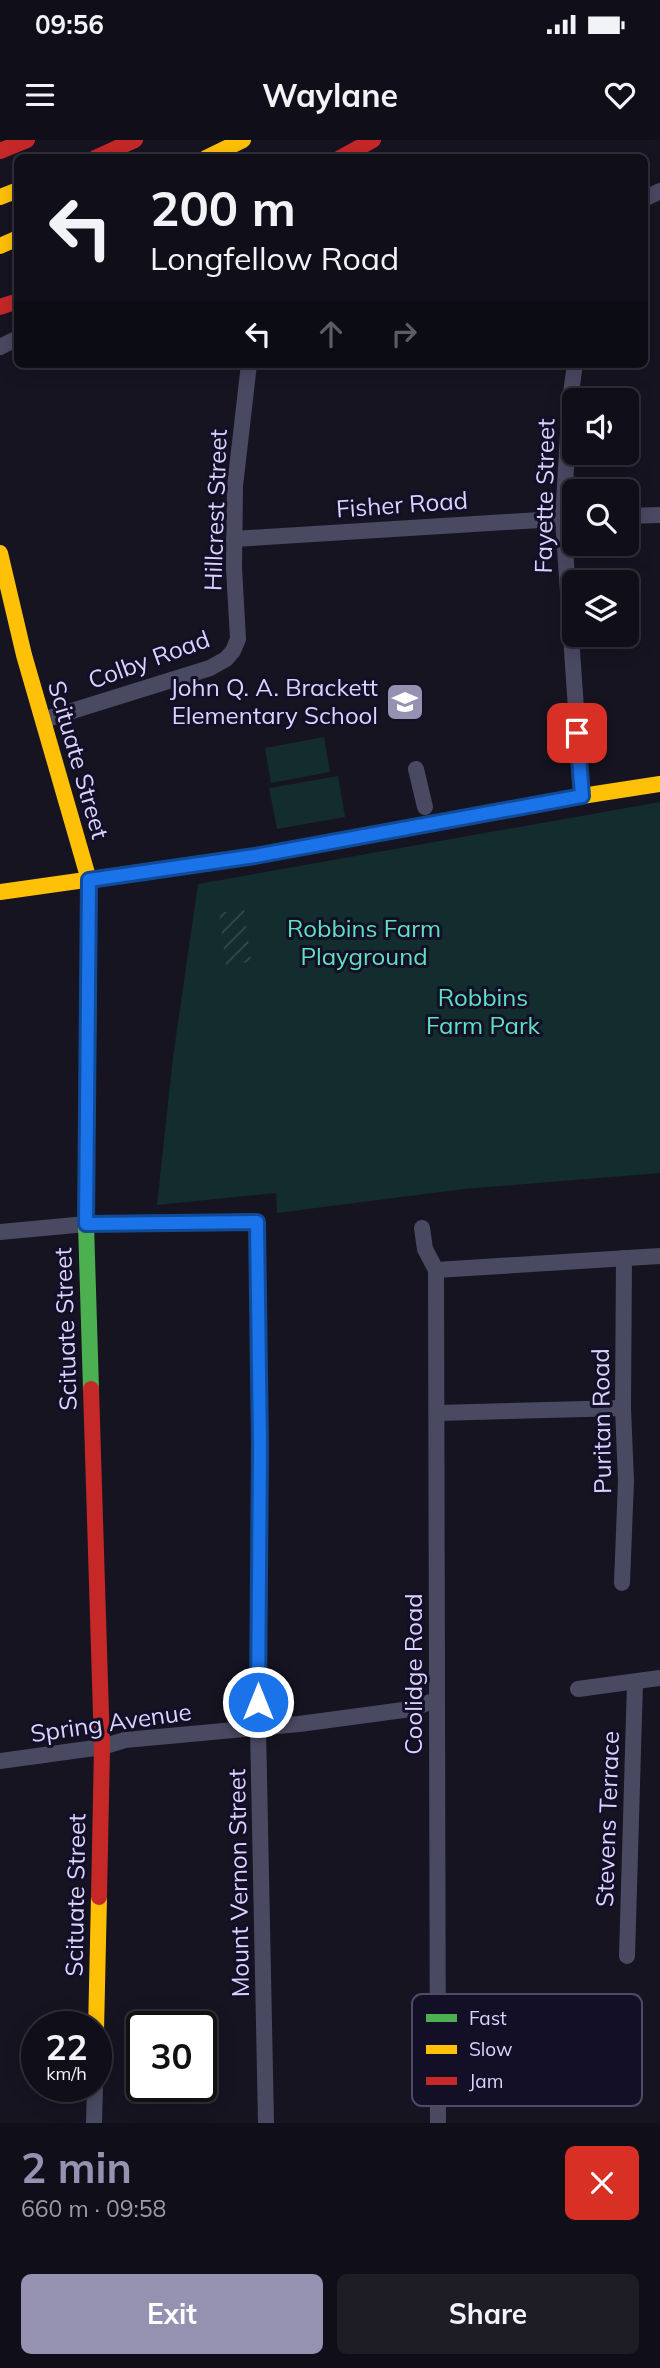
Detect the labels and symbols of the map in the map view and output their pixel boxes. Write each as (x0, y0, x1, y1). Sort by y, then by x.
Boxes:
street label: Fayette Street (528, 418, 560, 574)
street label: Hillcrest Street (197, 429, 233, 591)
street label: Fisher Road (335, 484, 469, 524)
street label: Colby Road (84, 623, 213, 695)
place label: John Q. A. Brackett Elementary School (170, 672, 378, 730)
street label: Scituate Street (42, 677, 116, 842)
school or university icon: John Q. A. Brackett Elementary School (384, 681, 426, 723)
pin (547, 703, 607, 763)
park label: Robbins Farm Playground (287, 913, 441, 971)
park label: Robbins Farm Park (426, 982, 541, 1040)
street label: Scituate Street (47, 1247, 83, 1411)
street label: Puritan Road (585, 1348, 617, 1494)
street label: Coolidge Road (398, 1593, 428, 1755)
position arrow (221, 1665, 295, 1739)
street label: Spring Avenue (28, 1696, 193, 1748)
street label: Stevens Terrace (589, 1730, 625, 1907)
street label: Mount Vernon Street (221, 1769, 255, 1997)
street label: Scituate Street (59, 1813, 91, 1977)
legend (412, 1994, 642, 2106)
text: Fast (469, 2006, 507, 2030)
speed limit sign: 30 (126, 2011, 217, 2102)
text: Slow (469, 2037, 513, 2061)
text: Jam (469, 2069, 503, 2093)

